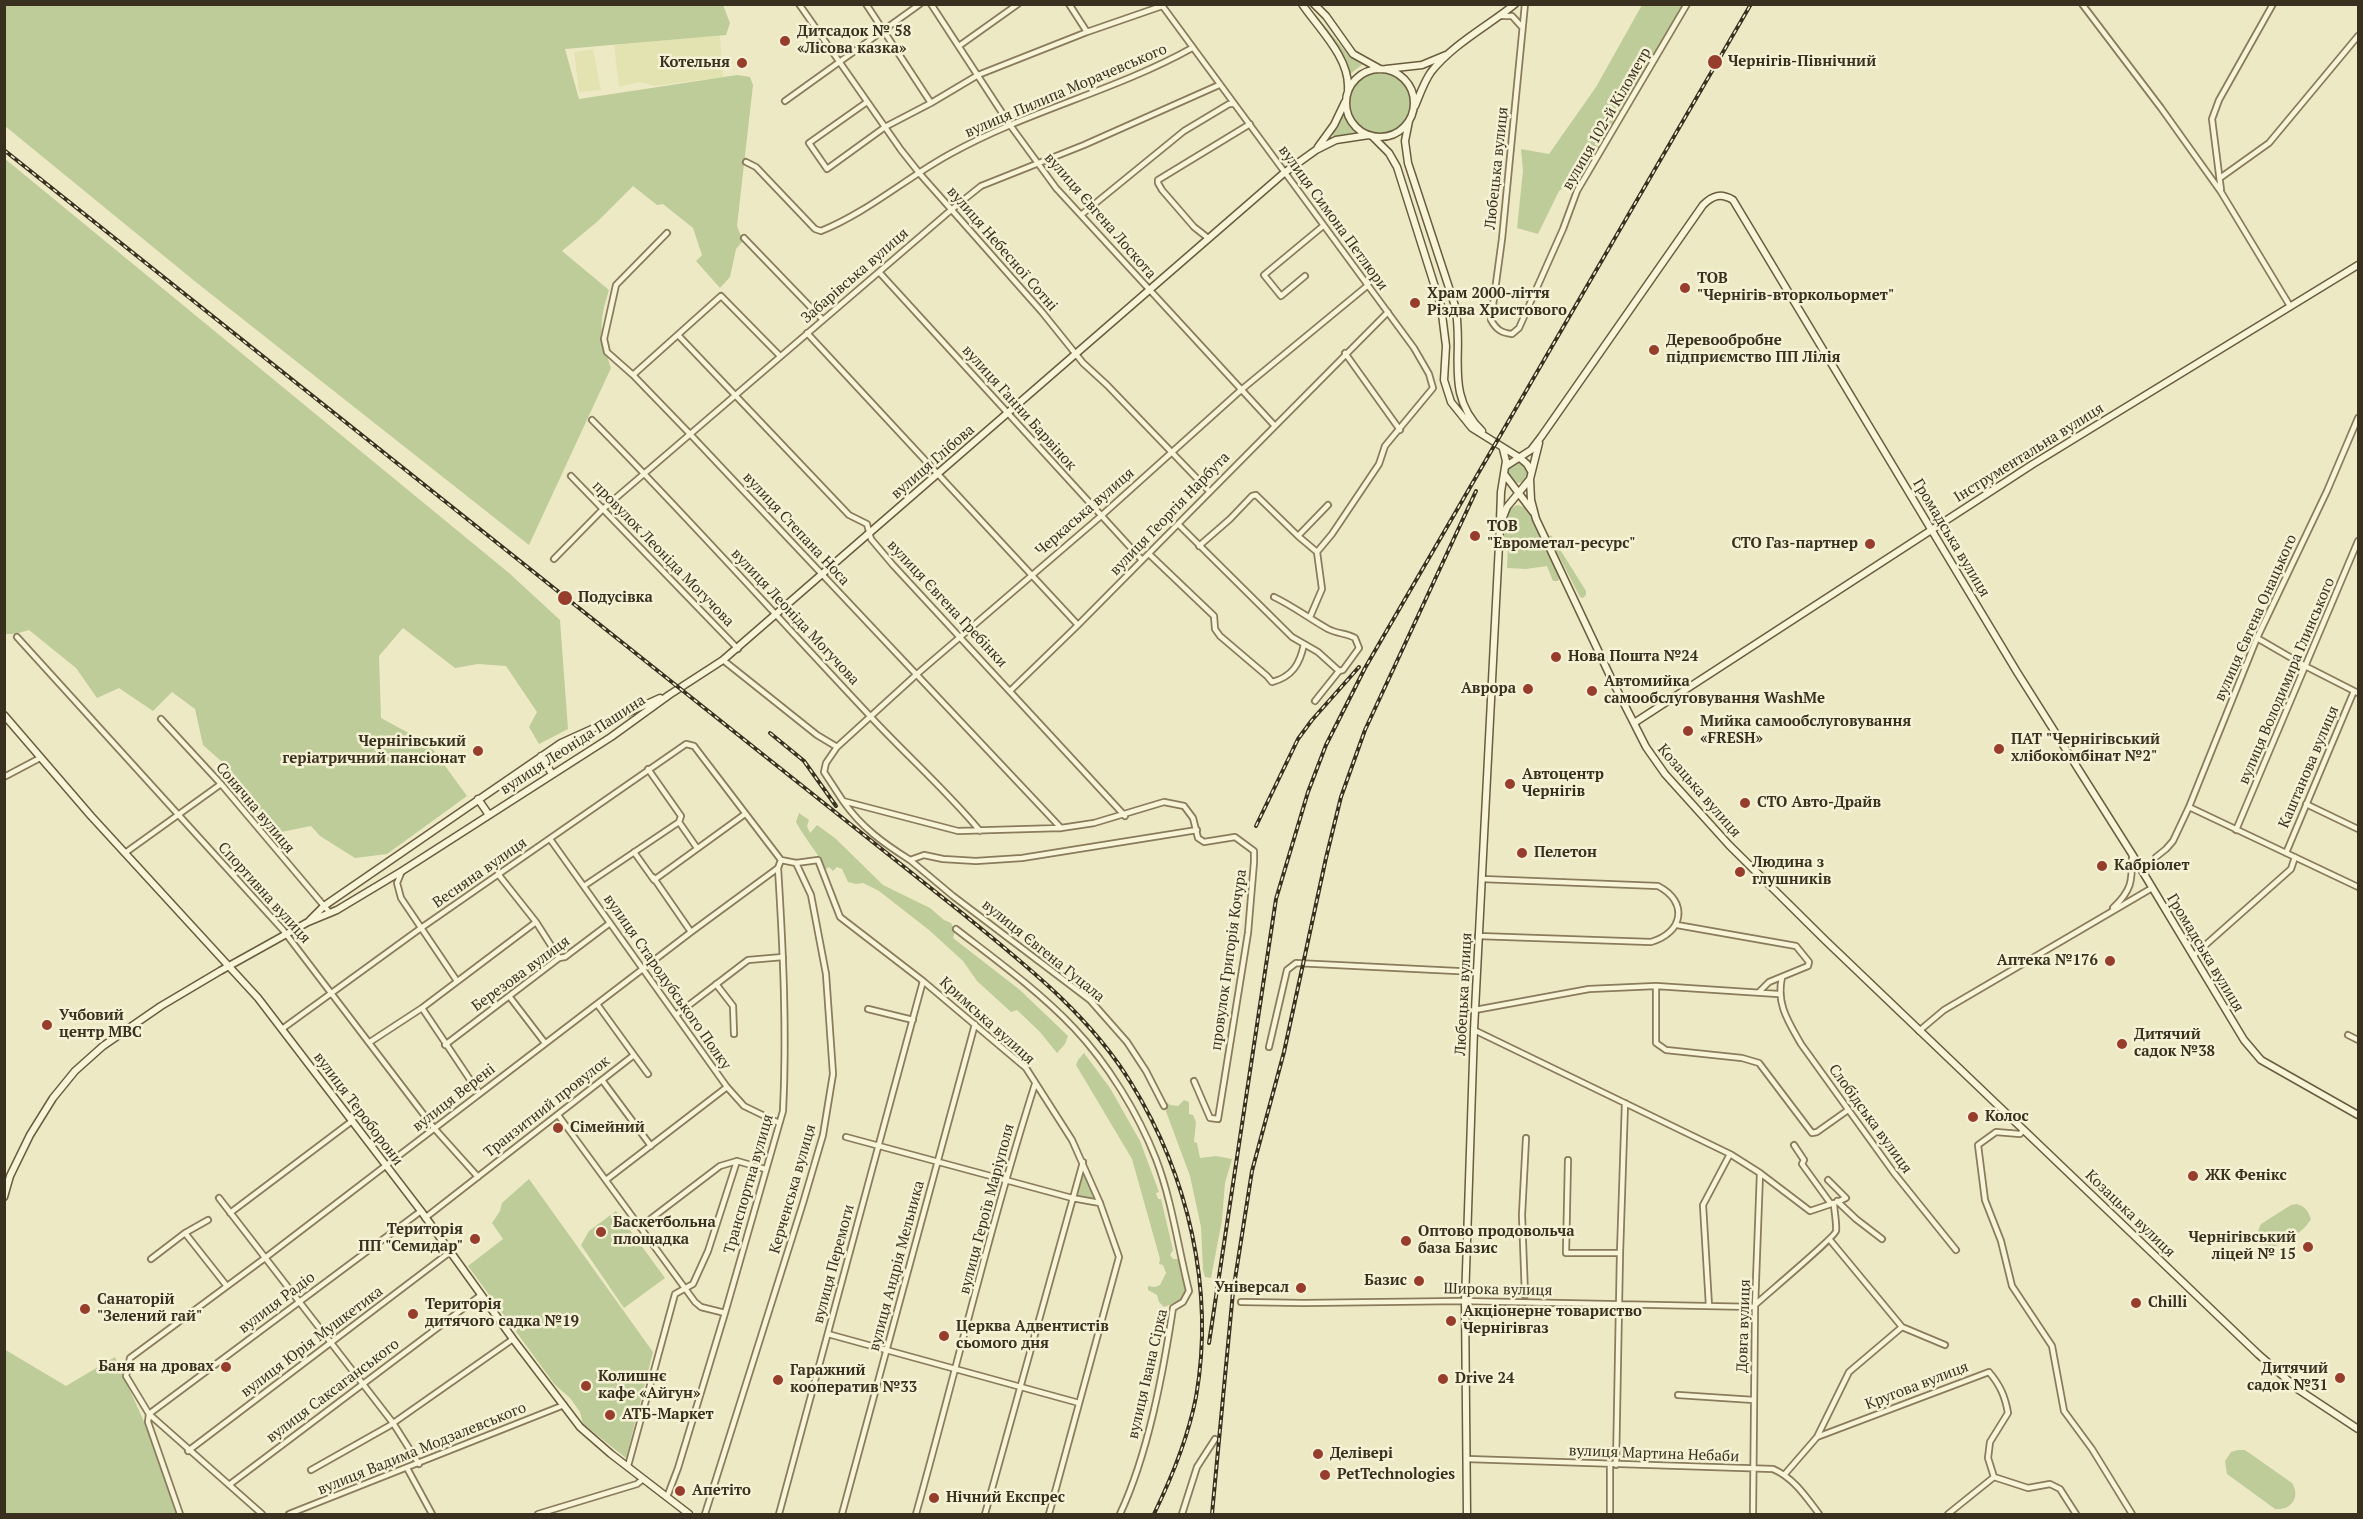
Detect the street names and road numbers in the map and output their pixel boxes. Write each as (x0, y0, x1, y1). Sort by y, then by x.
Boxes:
street label: вулиця Пилипа Морачевського (962, 40, 1170, 142)
street label: вулиця 102-й Кілометр (1559, 45, 1655, 193)
street label: Любецька вулиця (1482, 106, 1512, 230)
street label: вулиця Симона Петлюри (1274, 142, 1392, 294)
street label: вулиця Євгена Лоскота (1040, 149, 1160, 283)
street label: вулиця Небесної Сотні (943, 183, 1061, 315)
street label: Забарівська вулиця (798, 225, 912, 327)
street label: вулиця Ганни Барвінок (958, 342, 1080, 474)
street label: Інструментальна вулиця (1951, 400, 2107, 506)
street label: вулиця Глібова (888, 421, 978, 503)
street label: вулиця Георгія Нарбута (1106, 449, 1234, 579)
street label: Черкаська вулиця (1032, 464, 1138, 560)
street label: вулиця Степана Носа (739, 469, 853, 589)
street label: Громадська вулиця (1909, 476, 1993, 600)
street label: провулок Леоніда Могучова (588, 477, 738, 631)
street label: вулиця Євгена Онацького (2211, 532, 2301, 704)
street label: вулиця Євгена Гребінки (883, 537, 1011, 671)
street label: вулиця Леоніда Могучова (727, 545, 863, 689)
street label: вулиця Володимира Глинського (2235, 575, 2339, 787)
street label: вулиця Леоніда Пашина (497, 691, 649, 799)
street label: Каштанова вулиця (2275, 703, 2343, 831)
street label: Козацька вулиця (1654, 741, 1744, 841)
street label: Сонячна вулиця (212, 759, 298, 857)
street label: Весняна вулиця (429, 834, 531, 912)
street label: Спортивна вулиця (214, 839, 314, 947)
street label: провулок Григорія Кочура (1207, 868, 1251, 1052)
street label: вулиця Стародубського Полку (599, 891, 735, 1073)
street label: Громадська вулиця (2163, 891, 2247, 1015)
street label: вулиця Євгена Гуцала (978, 896, 1108, 1006)
street label: Березова вулиця (468, 932, 574, 1016)
street label: Любецька вулиця (1452, 932, 1476, 1056)
street label: Кримська вулиця (936, 974, 1038, 1068)
street label: вулиця Тероборони (309, 1049, 407, 1169)
street label: Транзитний провулок (481, 1052, 613, 1162)
street label: вулиця Верені (409, 1060, 499, 1136)
street label: Слобідська вулиця (1824, 1061, 1916, 1177)
street label: Транспортна вулиця (720, 1112, 778, 1256)
street label: Керченська вулиця (766, 1122, 820, 1256)
street label: вулиця Героїв Маріуполя (956, 1122, 1018, 1296)
street label: Козацька вулиця (2081, 1167, 2179, 1261)
street label: вулиця Андрія Мельника (866, 1179, 928, 1353)
street label: вулиця Перемоги (809, 1202, 859, 1326)
street label: вулиця Радіо (235, 1268, 319, 1338)
street label: Довга вулиця (1733, 1279, 1755, 1373)
street label: Широка вулиця (1443, 1280, 1553, 1300)
street label: вулиця Юрія Мушкетика (237, 1283, 387, 1401)
street label: вулиця Івана Сірка (1124, 1307, 1172, 1441)
street label: вулиця Саксаганського (263, 1335, 403, 1447)
street label: Кругова вулиця (1863, 1358, 1971, 1414)
street label: вулиця Вадима Модзалевського (315, 1399, 529, 1499)
street label: вулиця Мартина Небаби (1568, 1442, 1740, 1466)

